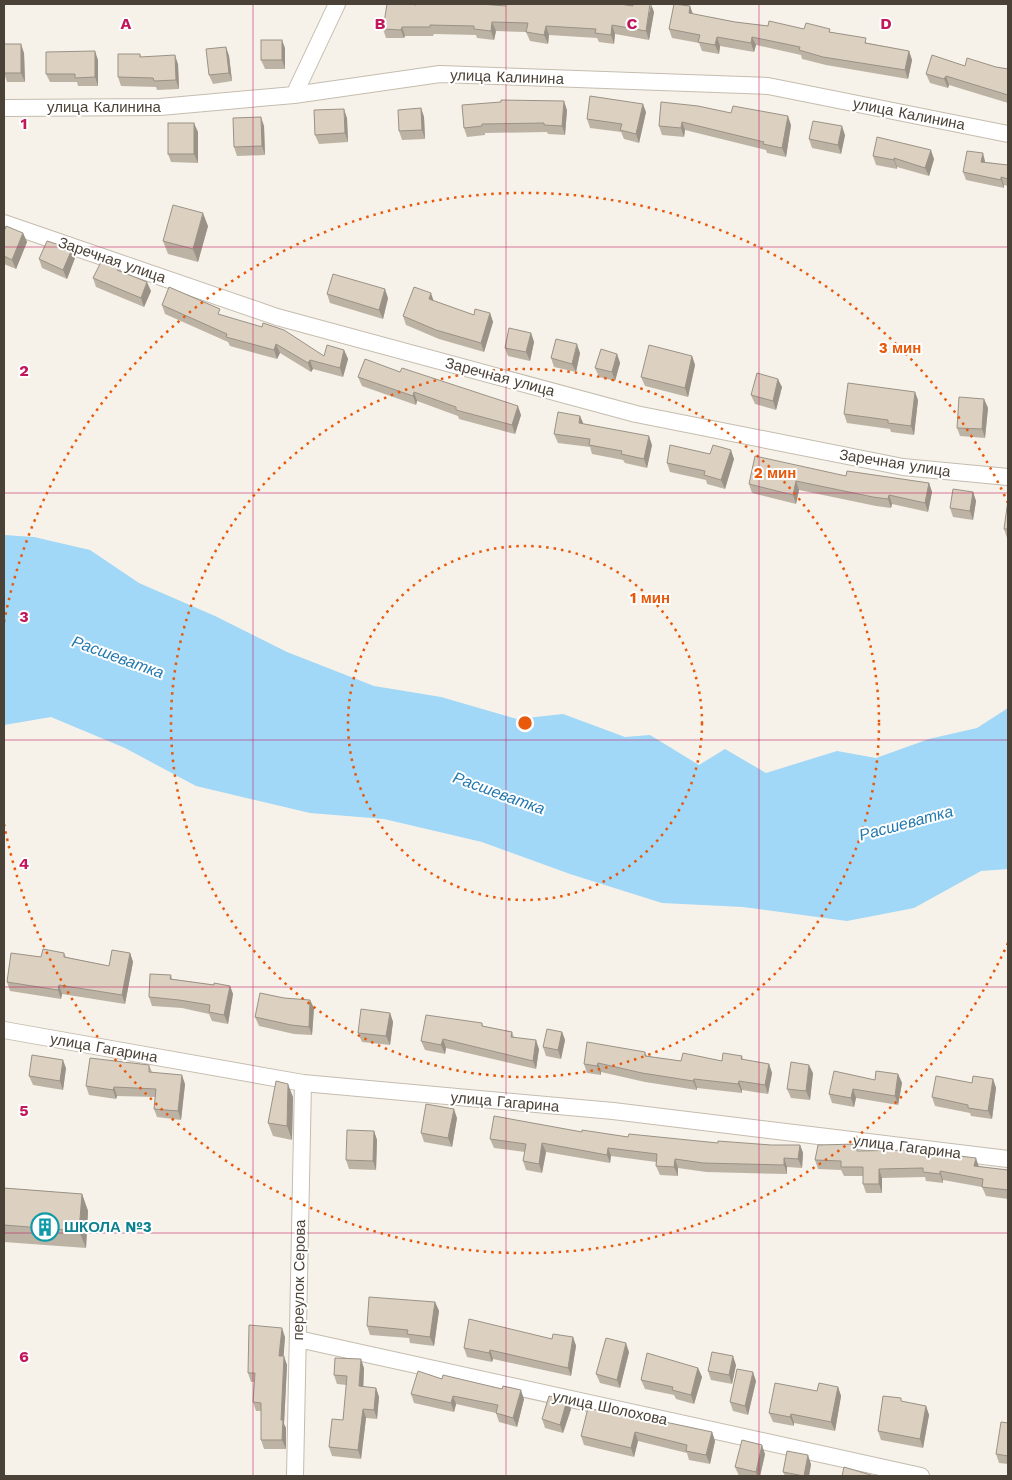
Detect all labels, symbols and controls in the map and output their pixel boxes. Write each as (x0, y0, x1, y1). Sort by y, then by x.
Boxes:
text: A (121, 14, 132, 33)
text: B (375, 14, 386, 33)
text: C (627, 14, 638, 33)
text: D (880, 14, 892, 33)
street label: улица Калинина (450, 66, 565, 88)
street label: улица Калинина (851, 94, 967, 134)
street label: улица Калинина (47, 98, 162, 116)
text: 1 (21, 114, 27, 133)
street label: Заречная улица (56, 233, 169, 287)
text: 3 мин (879, 339, 921, 357)
street label: Заречная улица (443, 354, 557, 400)
text: 2 (19, 361, 29, 380)
street label: Заречная улица (838, 445, 953, 481)
text: 2 мин (754, 464, 796, 482)
text: 1 мин (630, 589, 670, 607)
text: 3 (19, 607, 29, 626)
water label: Расшеватка (69, 632, 167, 682)
centre of rings (516, 714, 534, 732)
water label: Расшеватка (450, 768, 548, 818)
water label: Расшеватка (857, 801, 955, 845)
text: 4 (19, 854, 29, 873)
street label: улица Гагарина (49, 1030, 160, 1066)
street label: улица Гагарина (450, 1088, 561, 1116)
text: 5 (19, 1101, 29, 1120)
street label: улица Гагарина (852, 1131, 963, 1163)
building icon: ШКОЛА №3 (30, 1212, 60, 1242)
place label: ШКОЛА №3 (64, 1218, 152, 1236)
street label: переулок Серова (289, 1219, 309, 1341)
text: 6 (19, 1347, 29, 1366)
street label: улица Шолохова (551, 1387, 670, 1429)

